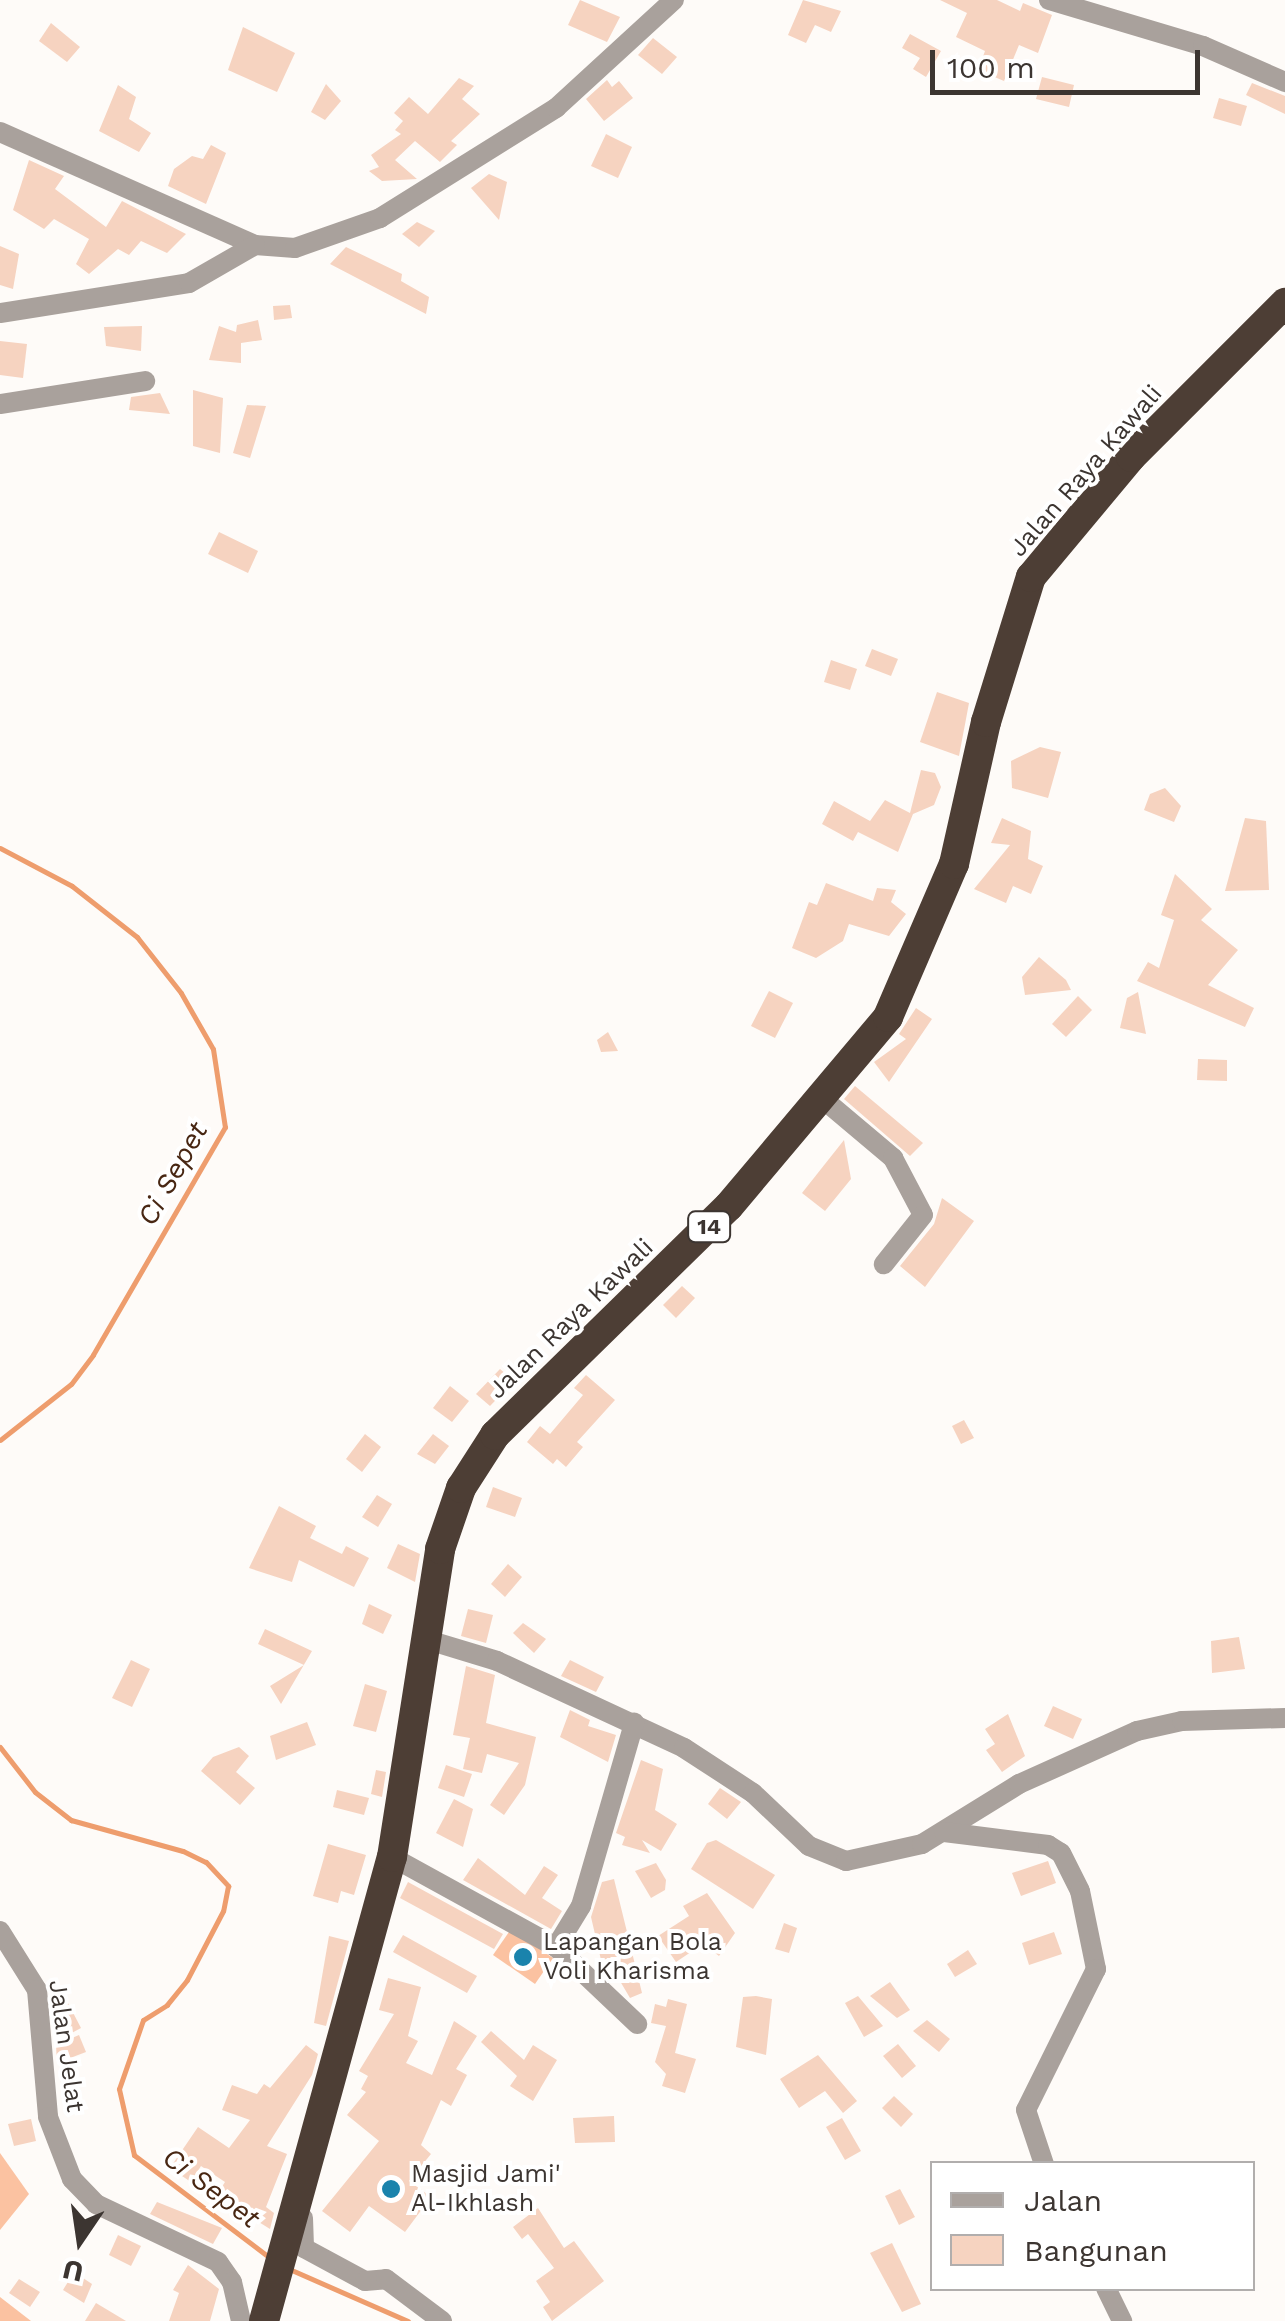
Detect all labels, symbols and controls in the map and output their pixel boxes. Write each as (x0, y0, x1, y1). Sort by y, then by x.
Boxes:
scale bar (935, 30, 1205, 92)
text: 100 m (947, 50, 1035, 85)
street label: Jalan Raya Kawali (1003, 379, 1169, 563)
water label: Ci Sepet (131, 1116, 215, 1232)
road number: 14 (686, 1210, 732, 1244)
street label: Jalan Raya Kawali (482, 1233, 660, 1405)
place label: Lapangan Bola Voli Kharisma (543, 1928, 722, 1987)
marker: Lapangan Bola Voli Kharisma (512, 1946, 534, 1968)
street label: Jalan Jelat (42, 1978, 90, 2114)
water label: Ci Sepet (156, 2141, 266, 2235)
place label: Masjid Jami' Al-Ikhlash (411, 2160, 561, 2219)
legend (930, 2161, 1255, 2291)
marker: Masjid Jami' Al-Ikhlash (380, 2178, 402, 2200)
text: Jalan (1024, 2183, 1102, 2218)
north arrow (30, 2191, 130, 2291)
text: Bangunan (1024, 2233, 1168, 2268)
text: U (60, 2252, 87, 2289)

